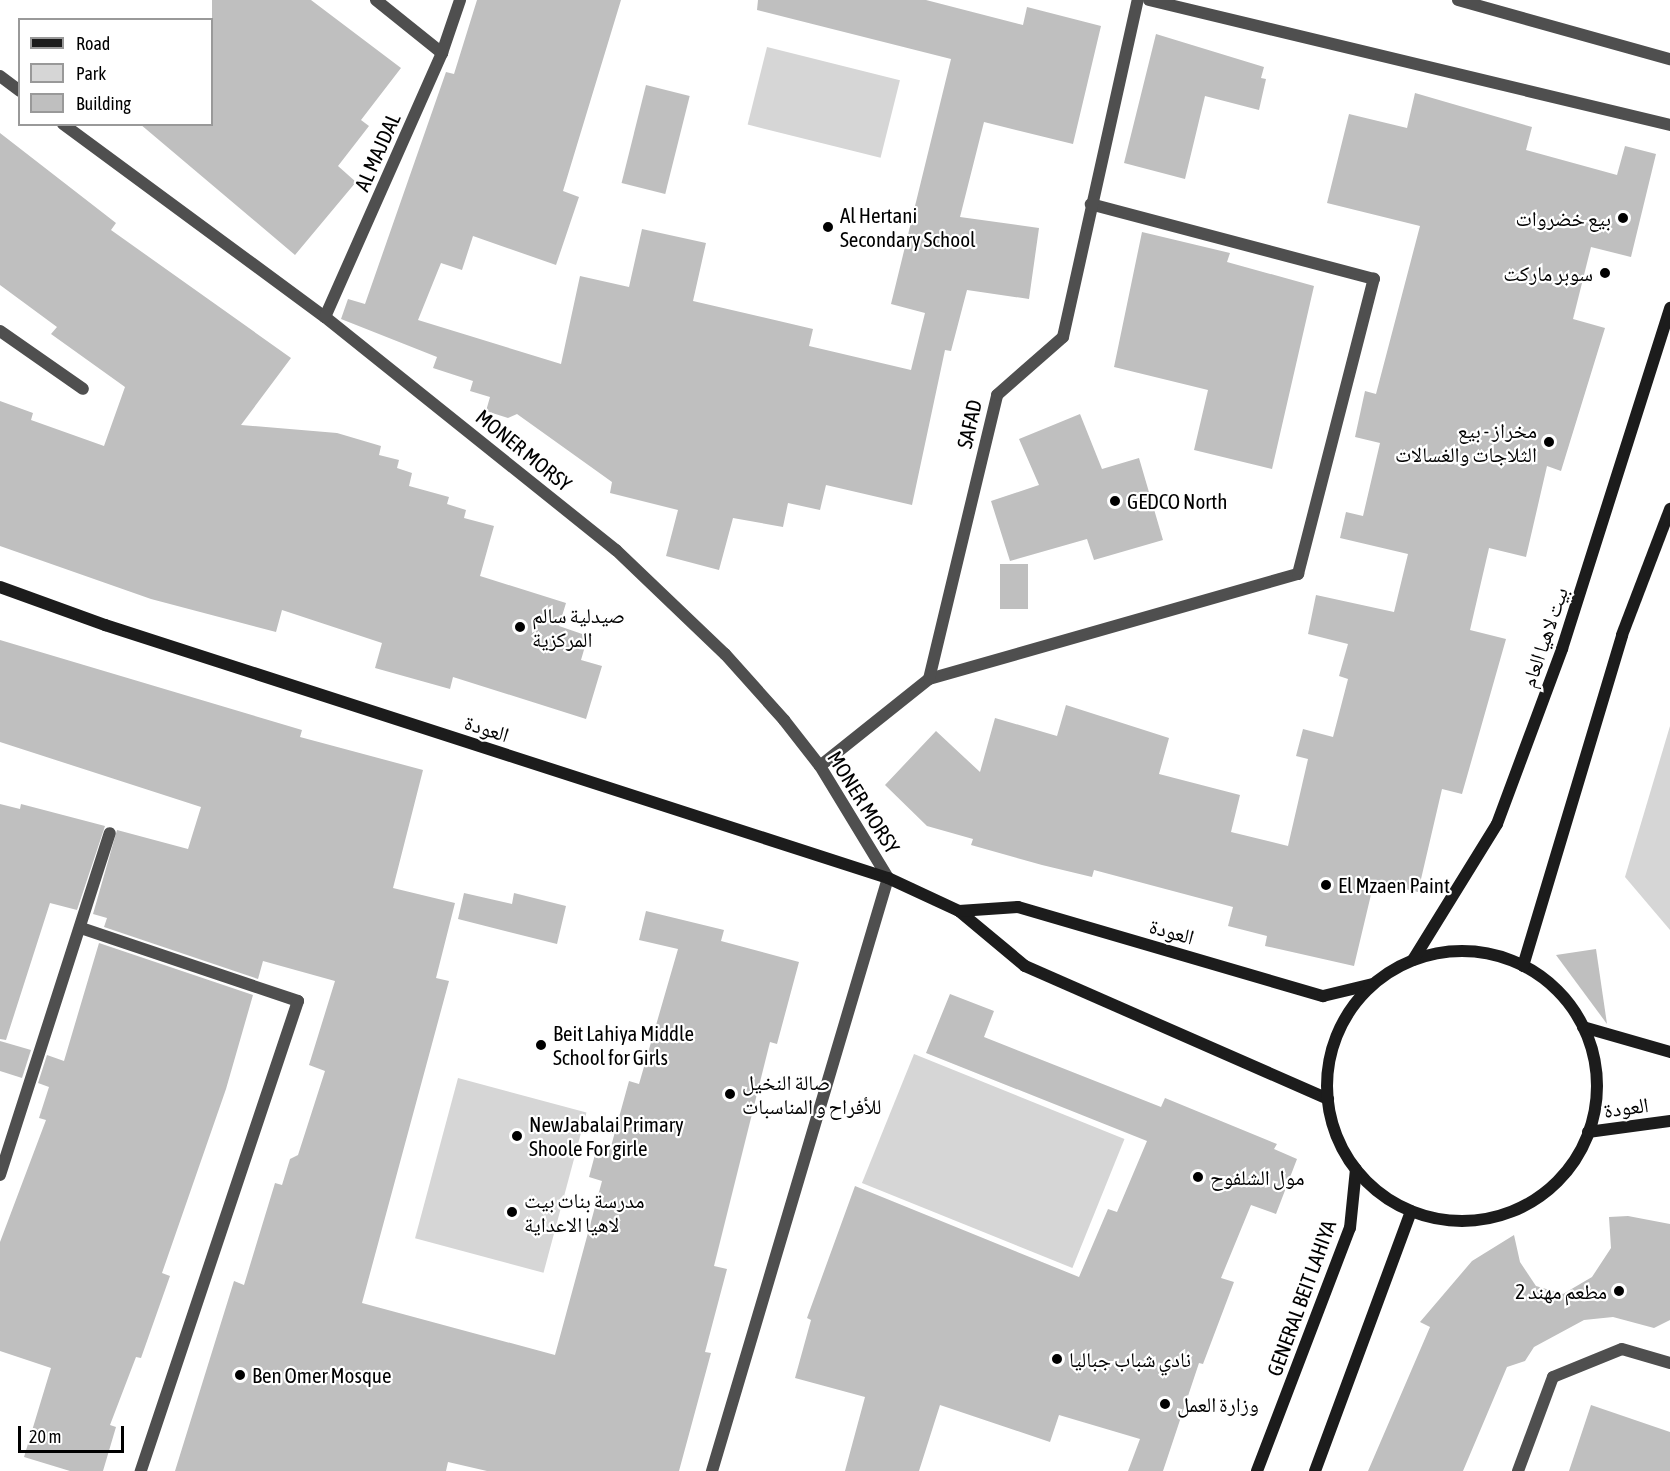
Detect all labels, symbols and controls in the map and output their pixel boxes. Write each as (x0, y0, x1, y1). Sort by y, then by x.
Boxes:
legend (18, 18, 213, 126)
text: Road (76, 33, 110, 54)
text: Park (76, 63, 106, 84)
text: Building (76, 93, 131, 114)
street label: AL MAJDAL (349, 109, 405, 195)
place label: Al Hertani Secondary School (840, 202, 976, 252)
place label: بيع خضروات (1516, 205, 1611, 231)
marker: بيع خضروات (1616, 211, 1630, 225)
marker: Al Hertani Secondary School (821, 220, 835, 234)
place label: سوبر ماركت (1503, 260, 1593, 286)
marker: سوبر ماركت (1598, 266, 1612, 280)
street label: SAFAD (951, 397, 987, 451)
street label: MONER MORSY (471, 404, 577, 496)
place label: مخراز - بيع الثلاجات والغسالات (1395, 417, 1537, 467)
marker: مخراز - بيع الثلاجات والغسالات (1542, 435, 1556, 449)
place label: GEDCO North (1127, 488, 1227, 514)
marker: GEDCO North (1108, 494, 1122, 508)
street label: بيت لاهيا العام (1515, 584, 1573, 690)
place label: صيدلية سالم المركزية (532, 602, 625, 652)
marker: صيدلية سالم المركزية (513, 620, 527, 634)
street label: العودة (462, 709, 512, 747)
street label: MONER MORSY (823, 746, 905, 858)
place label: El Mzaen Paint (1338, 872, 1450, 898)
marker: El Mzaen Paint (1319, 878, 1333, 892)
street label: العودة (1147, 913, 1197, 949)
place label: Beit Lahiya Middle School for Girls (553, 1020, 694, 1070)
marker: Beit Lahiya Middle School for Girls (534, 1038, 548, 1052)
place label: صالة النخيل للأفراح و المناسبات (742, 1069, 882, 1119)
marker: صالة النخيل للأفراح و المناسبات (723, 1087, 737, 1101)
street label: العودة (1602, 1091, 1650, 1123)
place label: NewJabalai Primary Shoole For girle (529, 1111, 684, 1161)
marker: NewJabalai Primary Shoole For girle (510, 1129, 524, 1143)
place label: مول الشلفوح (1210, 1164, 1305, 1190)
marker: مول الشلفوح (1191, 1170, 1205, 1184)
place label: مدرسة بنات بيت لاهيا الاعداية (524, 1187, 645, 1237)
marker: مدرسة بنات بيت لاهيا الاعداية (505, 1205, 519, 1219)
street label: GENERAL BEIT LAHIYA (1261, 1217, 1341, 1379)
place label: مطعم مهند 2 (1515, 1278, 1607, 1304)
marker: مطعم مهند 2 (1612, 1284, 1626, 1298)
place label: نادي شباب جباليا (1069, 1346, 1191, 1372)
marker: نادي شباب جباليا (1050, 1352, 1064, 1366)
place label: Ben Omer Mosque (252, 1362, 392, 1388)
marker: Ben Omer Mosque (233, 1368, 247, 1382)
place label: وزارة العمل (1177, 1391, 1259, 1417)
marker: وزارة العمل (1158, 1397, 1172, 1411)
scale bar (21, 1414, 128, 1452)
text: 20 m (29, 1426, 61, 1447)

